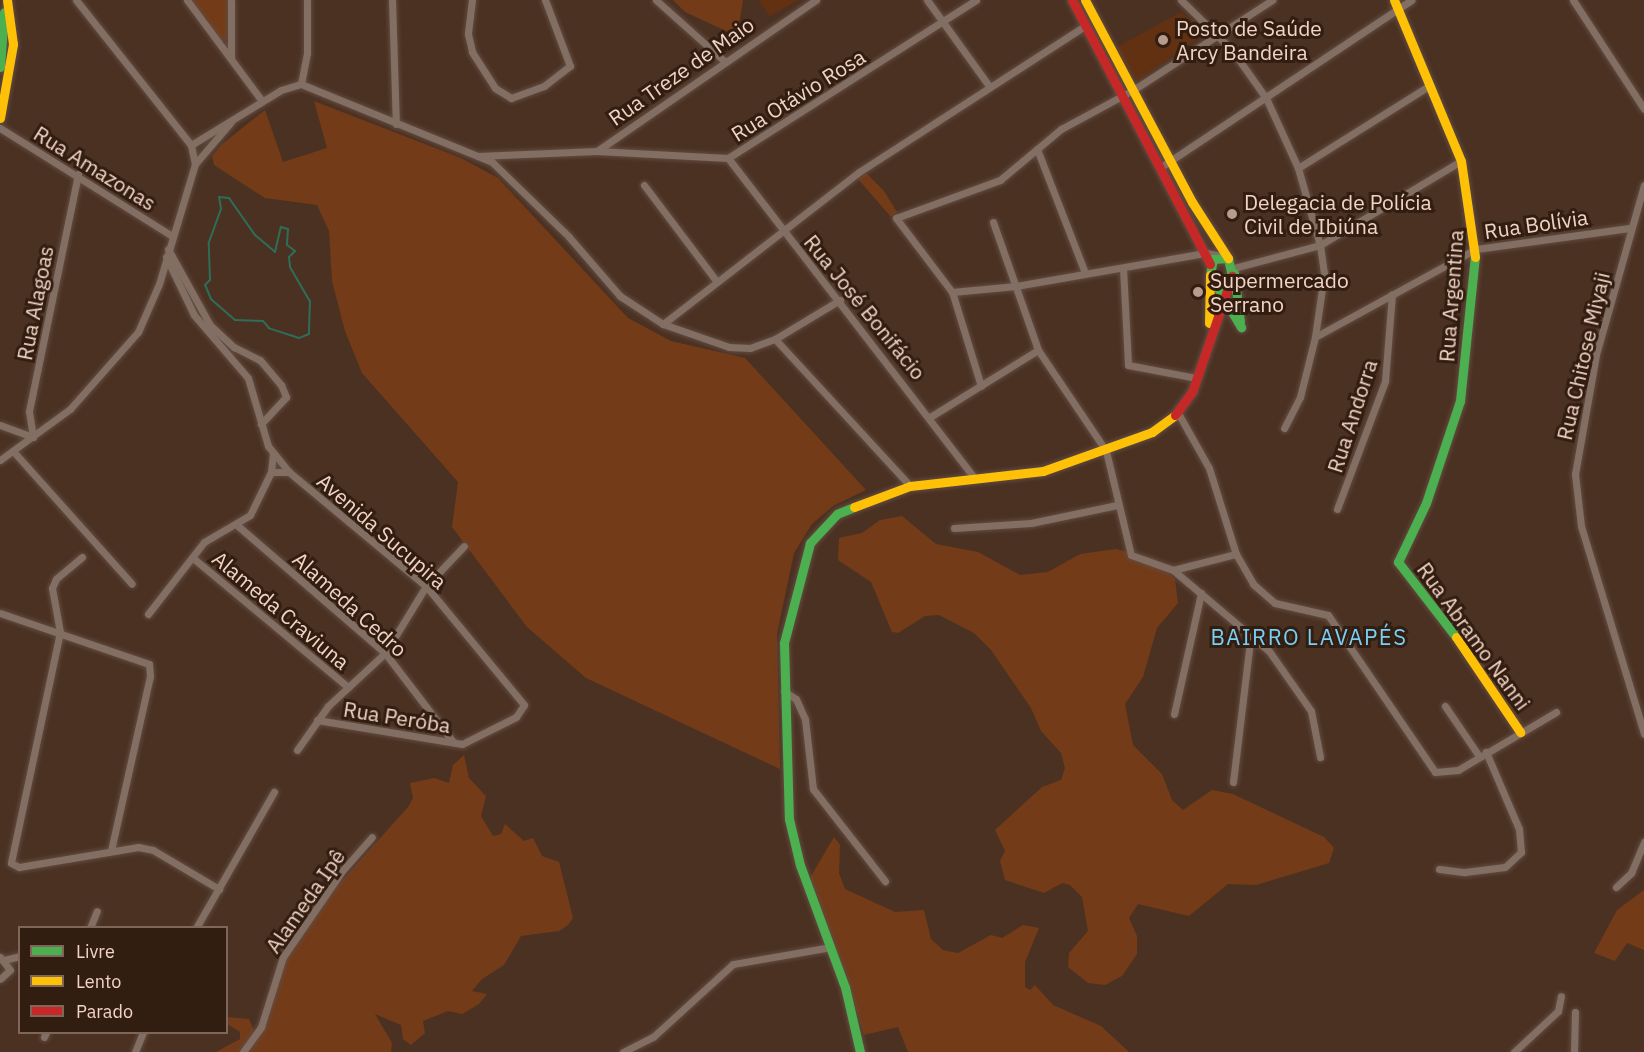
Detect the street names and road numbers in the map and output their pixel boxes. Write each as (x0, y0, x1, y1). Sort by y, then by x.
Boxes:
street label: Rua Treze de Maio (603, 11, 759, 131)
street label: Rua Otávio Rosa (726, 44, 870, 146)
street label: Rua Amazonas (29, 120, 161, 216)
street label: Rua Bolívia (1482, 204, 1590, 244)
street label: Rua Argentina (1434, 229, 1468, 363)
street label: Rua José Bonifácio (799, 230, 931, 384)
street label: Rua Alagoas (12, 244, 58, 362)
street label: Rua Chitose Miyaji (1551, 270, 1615, 442)
street label: Rua Andorra (1322, 356, 1382, 476)
street label: Avenida Sucupira (312, 468, 452, 594)
street label: Alameda Craviuna (207, 545, 355, 675)
street label: Alameda Cedro (288, 546, 412, 662)
street label: Rua Abramo Nanni (1412, 557, 1536, 715)
street label: Rua Peróba (342, 696, 452, 738)
street label: Alameda Ipê (260, 844, 350, 958)

